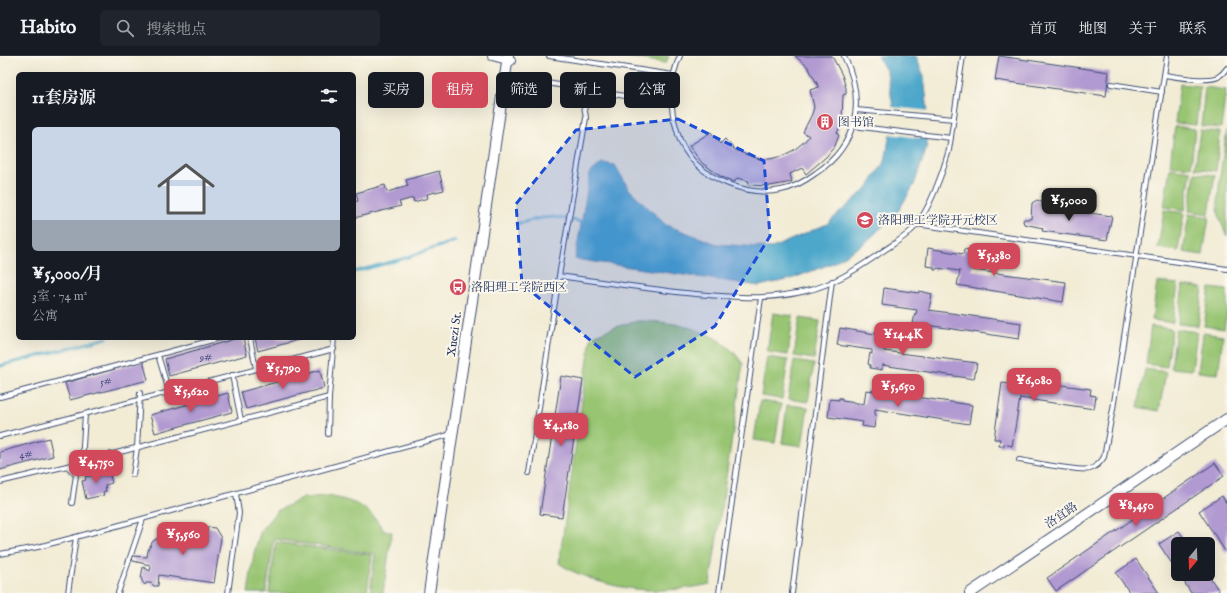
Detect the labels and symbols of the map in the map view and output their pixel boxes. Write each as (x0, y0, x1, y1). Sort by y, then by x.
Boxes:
building icon: 图书馆 (815, 112, 835, 132)
place label: 图书馆 (838, 115, 874, 130)
pin: ¥5,000 (1036, 188, 1102, 222)
school or university icon: 洛阳理工学院开元校区 (855, 210, 875, 230)
place label: 洛阳理工学院开元校区 (878, 213, 998, 228)
pin: ¥5,380 (961, 243, 1027, 277)
bus stop icon: 洛阳理工学院西区 (448, 277, 468, 297)
place label: 洛阳理工学院西区 (471, 280, 567, 295)
street label: Xuezi St. (444, 310, 465, 358)
pin: ¥14.4K (870, 322, 936, 356)
house number: 9# (199, 352, 212, 365)
pin: ¥5,790 (250, 356, 316, 390)
pin: ¥6,080 (1001, 368, 1067, 402)
pin: ¥5,650 (865, 374, 931, 408)
house number: 5# (100, 376, 112, 389)
pin: ¥5,620 (158, 379, 224, 413)
pin: ¥4,180 (528, 413, 594, 447)
house number: 4# (20, 449, 32, 462)
pin: ¥4,750 (63, 450, 129, 484)
pin: ¥8,450 (1103, 493, 1169, 527)
street label: 洛宜路 (1042, 499, 1080, 532)
pin: ¥5,560 (150, 522, 216, 556)
north arrow (1171, 537, 1215, 581)

